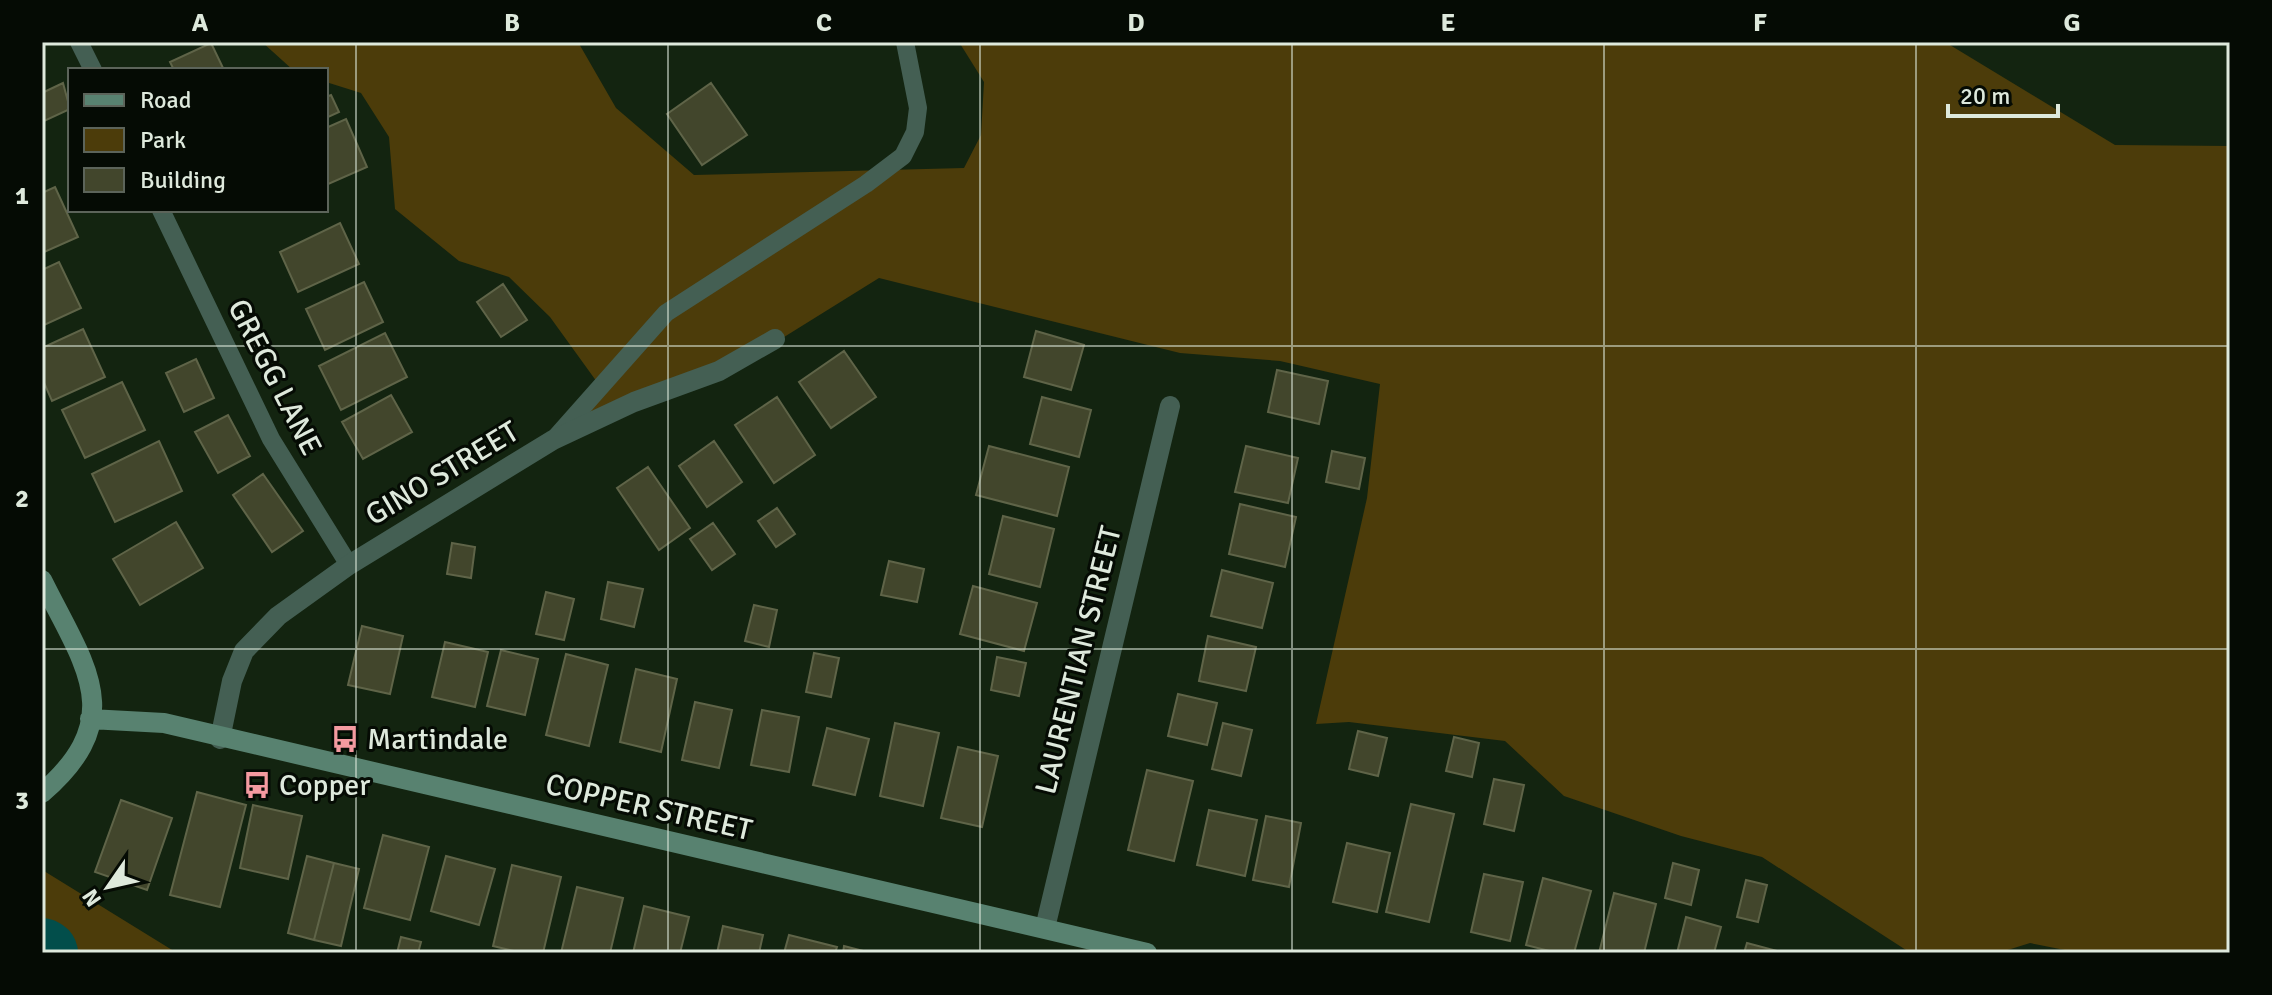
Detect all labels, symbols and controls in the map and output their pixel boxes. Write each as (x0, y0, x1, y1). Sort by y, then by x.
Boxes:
text: A (192, 7, 209, 39)
text: B (504, 7, 520, 39)
text: C (816, 7, 832, 39)
text: D (1127, 7, 1145, 39)
text: E (1441, 7, 1455, 39)
text: F (1753, 7, 1767, 39)
text: G (2063, 7, 2081, 39)
legend (68, 68, 328, 212)
scale bar (1948, 68, 2058, 118)
text: 20 m (1960, 81, 2010, 111)
text: Road (140, 85, 191, 115)
text: Park (140, 125, 186, 155)
text: Building (140, 165, 226, 195)
text: 1 (15, 180, 29, 212)
street label: GREGG LANE (219, 293, 330, 462)
street label: GINO STREET (359, 413, 526, 534)
text: 2 (15, 483, 29, 515)
street label: LAURENTIAN STREET (1027, 522, 1130, 798)
place label: Martindale (367, 721, 508, 758)
bus stop icon: Martindale (330, 724, 360, 754)
street label: COPPER STREET (542, 766, 756, 849)
place label: Copper (279, 767, 370, 804)
bus stop icon: Copper (242, 770, 272, 800)
text: 3 (15, 785, 29, 817)
north arrow (68, 847, 148, 927)
text: N (76, 884, 107, 912)

